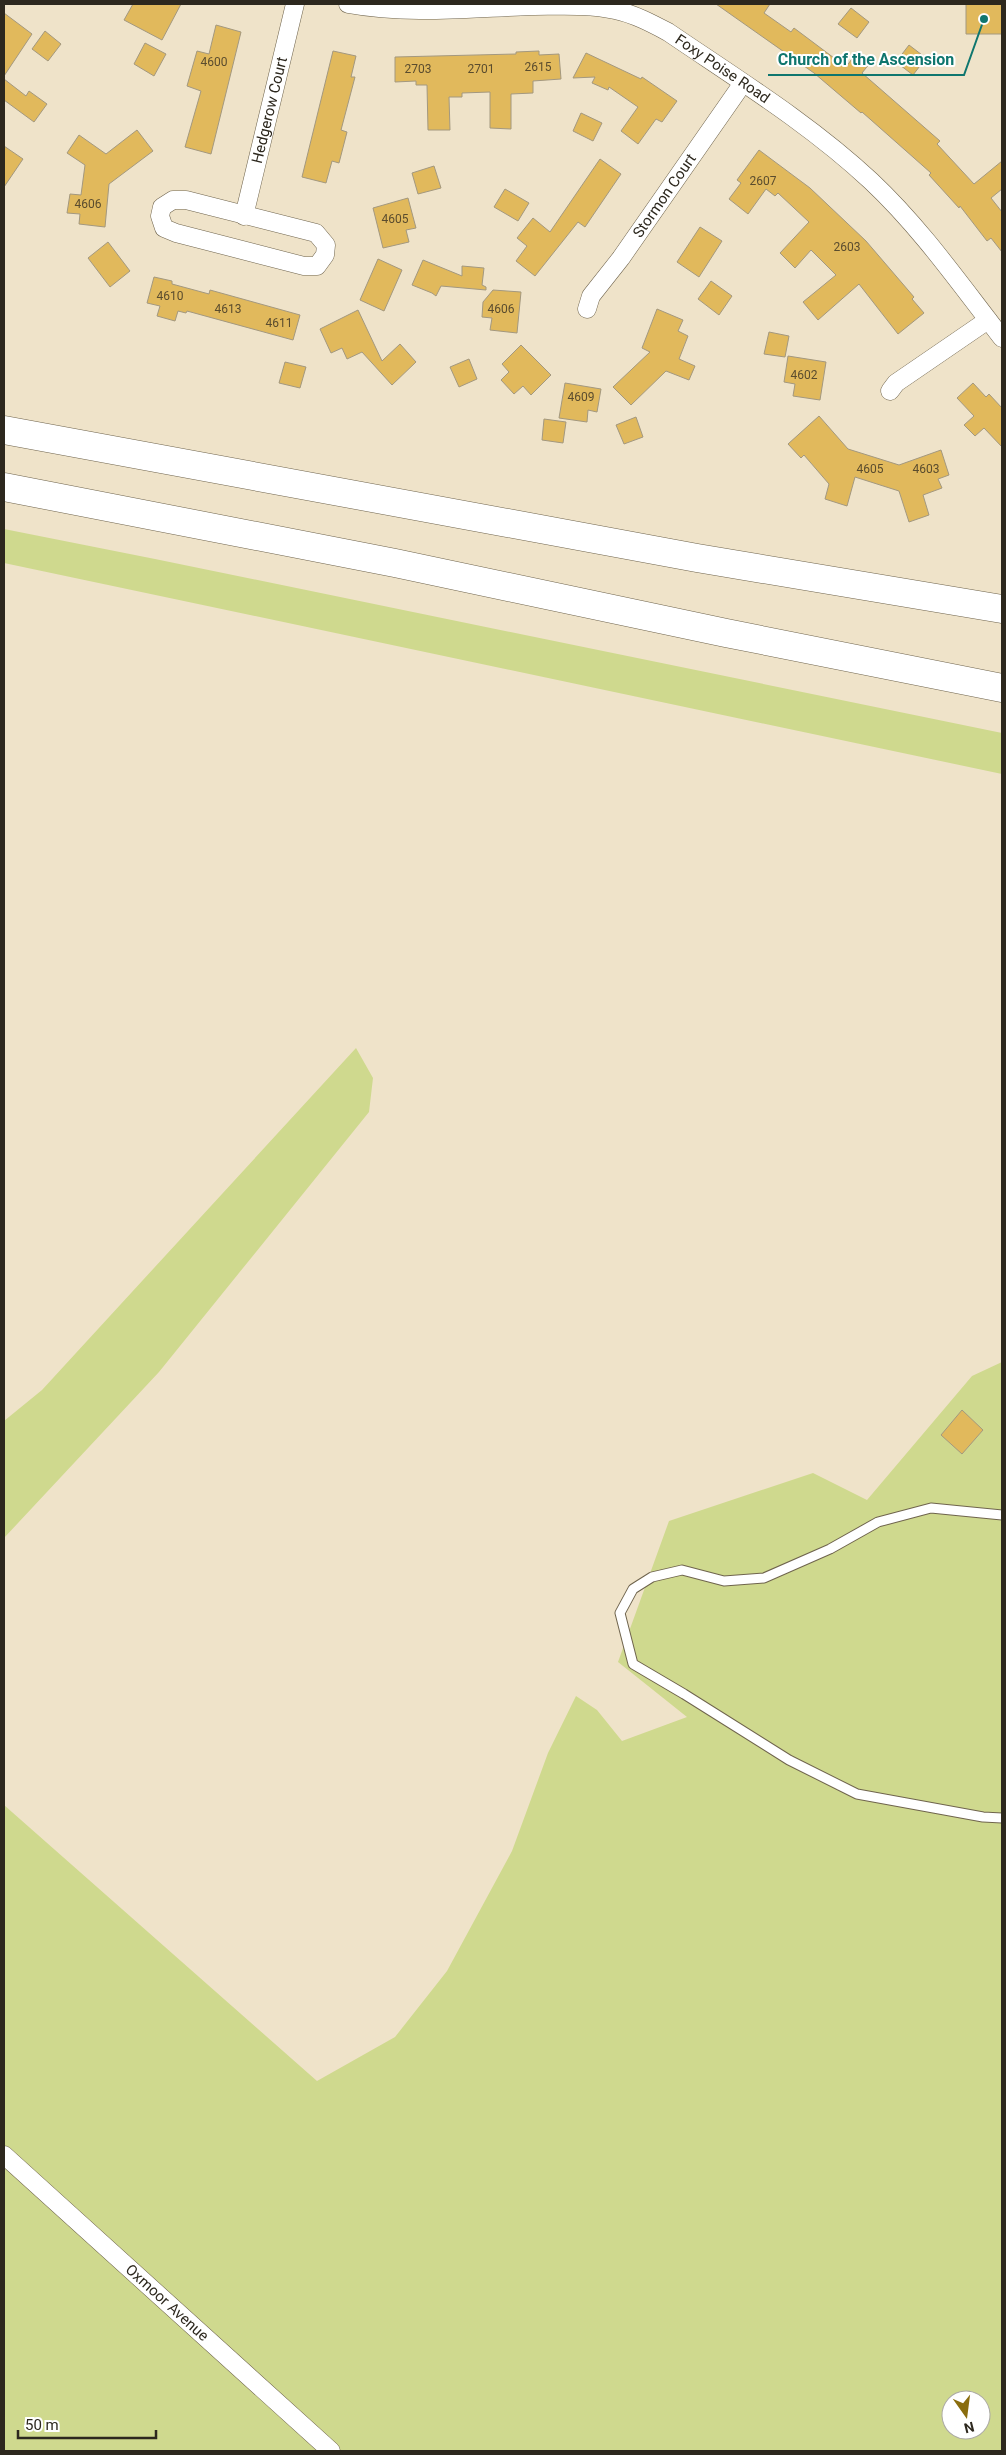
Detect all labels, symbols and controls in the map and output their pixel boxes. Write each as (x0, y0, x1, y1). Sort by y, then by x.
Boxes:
street label: Foxy Poise Road (672, 30, 773, 107)
callout: Church of the Ascension (768, 44, 964, 75)
text: Church of the Ascension (778, 50, 954, 69)
house number: 4600 (201, 55, 228, 69)
street label: Hedgerow Court (248, 55, 291, 165)
house number: 2615 (525, 60, 552, 74)
house number: 2703 (405, 62, 431, 76)
house number: 2701 (468, 62, 494, 76)
street label: Stormon Court (629, 150, 700, 241)
house number: 2607 (750, 174, 777, 188)
house number: 4606 (75, 197, 102, 211)
house number: 4605 (382, 212, 409, 226)
house number: 2603 (834, 240, 860, 254)
house number: 4610 (157, 289, 184, 303)
house number: 4613 (215, 302, 241, 316)
house number: 4606 (488, 302, 515, 316)
house number: 4611 (266, 316, 292, 330)
house number: 4602 (791, 368, 818, 382)
house number: 4609 (568, 390, 594, 404)
house number: 4605 (857, 462, 884, 476)
house number: 4603 (913, 462, 939, 476)
street label: Oxmoor Avenue (122, 2260, 212, 2345)
north arrow (941, 2390, 991, 2440)
scale bar (18, 2408, 155, 2440)
text: 50 m (25, 2416, 59, 2434)
text: N (962, 2419, 976, 2437)

